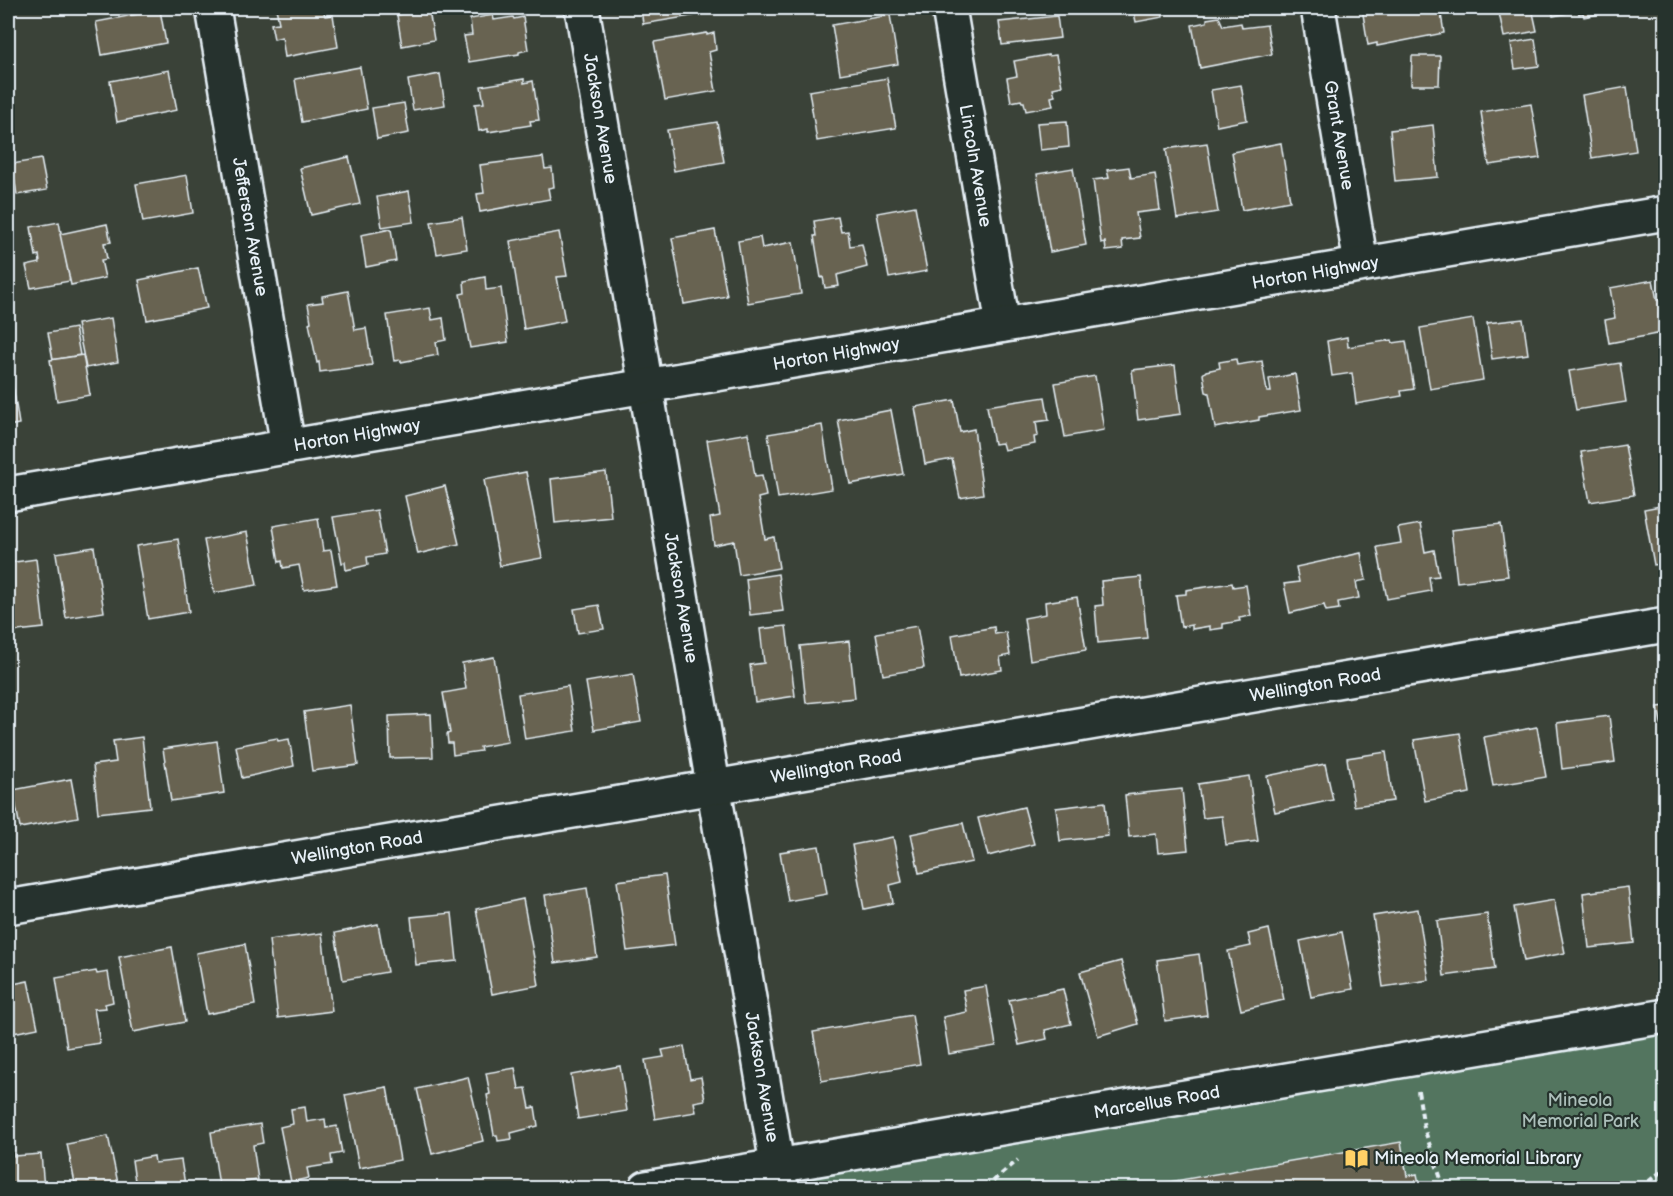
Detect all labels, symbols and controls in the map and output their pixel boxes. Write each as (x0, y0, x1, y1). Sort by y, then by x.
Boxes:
street label: Jackson Avenue (579, 52, 622, 186)
street label: Grant Avenue (1319, 79, 1358, 192)
street label: Lincoln Avenue (955, 103, 996, 229)
street label: Jefferson Avenue (228, 156, 272, 298)
street label: Horton Highway (1250, 252, 1381, 294)
street label: Horton Highway (771, 333, 902, 375)
street label: Horton Highway (292, 414, 423, 456)
street label: Jackson Avenue (660, 531, 702, 665)
street label: Wellington Road (1248, 664, 1382, 707)
street label: Wellington Road (769, 745, 903, 788)
street label: Wellington Road (290, 827, 424, 870)
street label: Jackson Avenue (740, 1010, 783, 1144)
street label: Marcellus Road (1092, 1081, 1222, 1123)
park label: Mineola Memorial Park (1521, 1090, 1639, 1132)
library icon: Mineola Memorial Library (1343, 1145, 1369, 1171)
place label: Mineola Memorial Library (1374, 1148, 1582, 1169)

